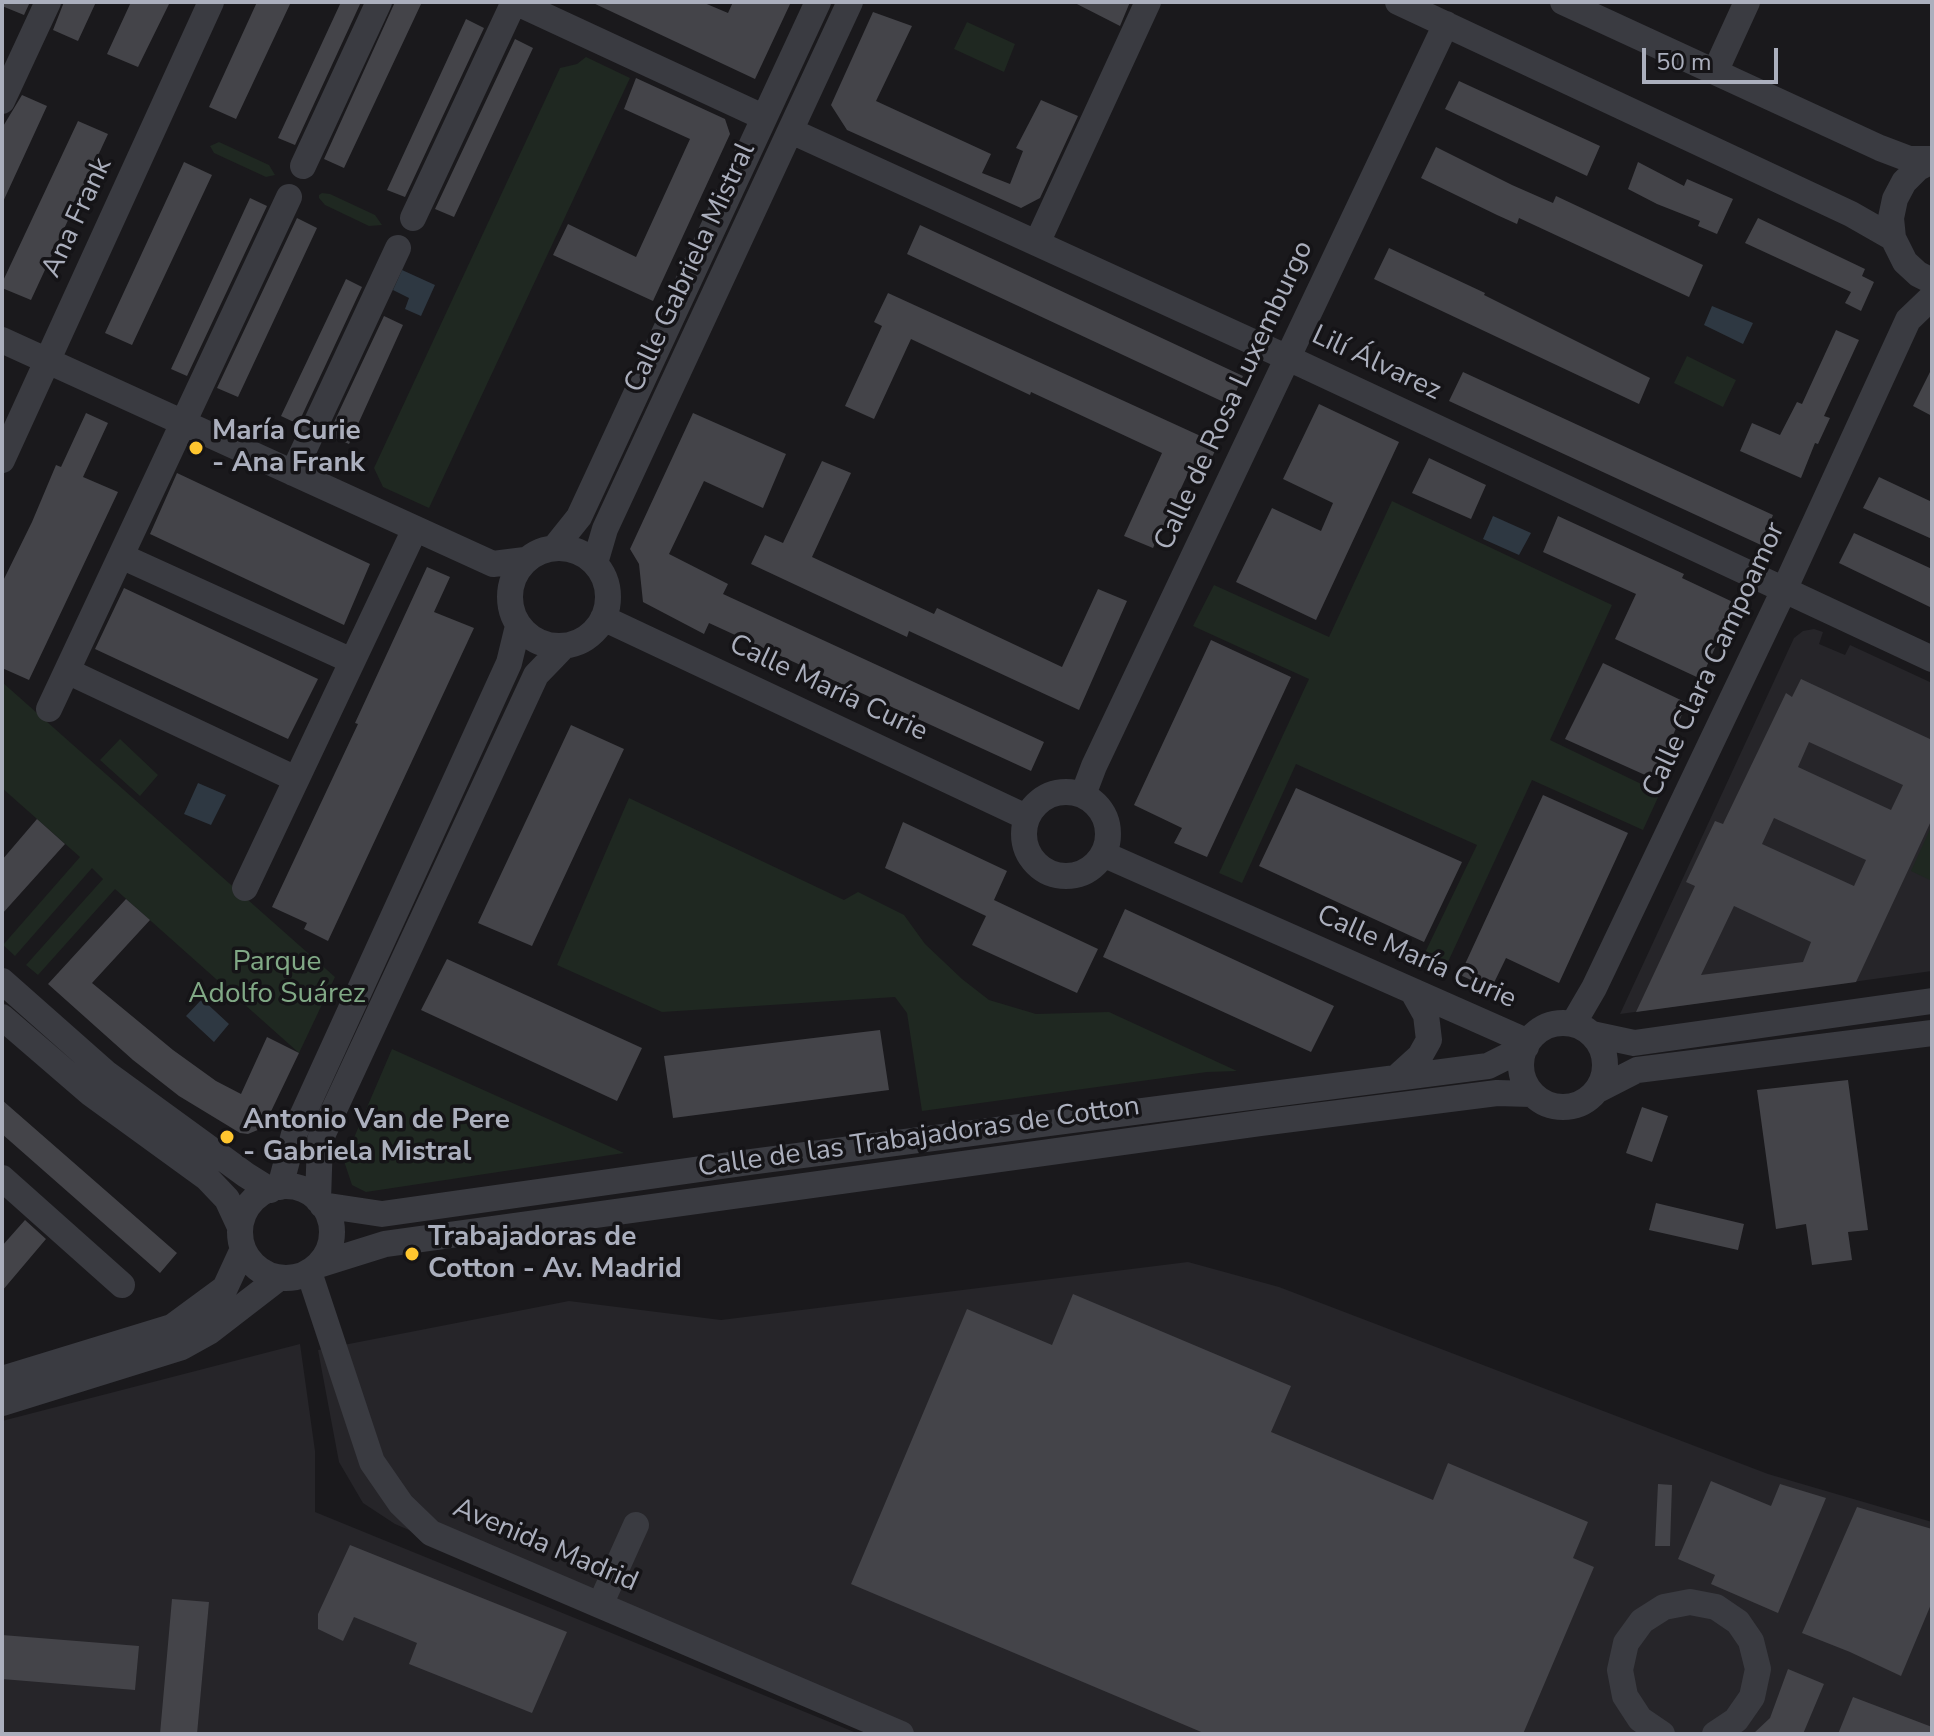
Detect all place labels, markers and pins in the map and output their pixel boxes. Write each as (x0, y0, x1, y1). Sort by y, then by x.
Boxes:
place label: María Curie - Ana Frank (212, 415, 365, 481)
marker: María Curie - Ana Frank (187, 439, 205, 457)
place label: Antonio Van de Pere - Gabriela Mistral (243, 1104, 510, 1170)
marker: Antonio Van de Pere - Gabriela Mistral (218, 1128, 236, 1146)
place label: Trabajadoras de Cotton - Av. Madrid (428, 1221, 682, 1287)
marker: Trabajadoras de Cotton - Av. Madrid (403, 1245, 421, 1263)

